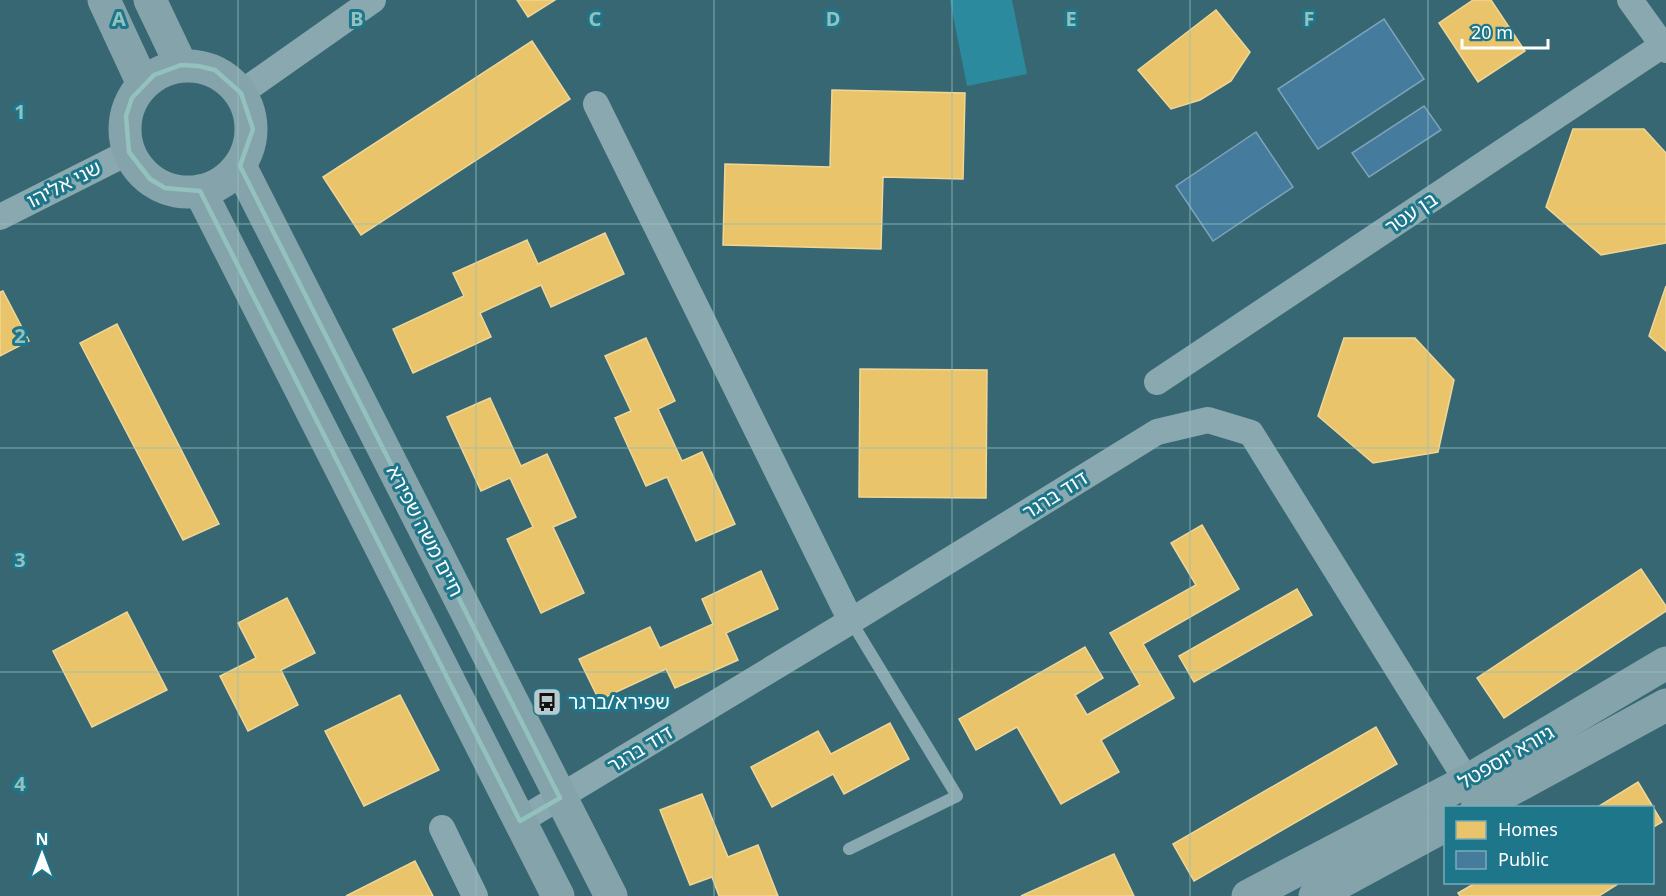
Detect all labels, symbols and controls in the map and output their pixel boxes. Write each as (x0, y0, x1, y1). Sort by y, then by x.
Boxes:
text: A (112, 5, 126, 32)
text: B (350, 5, 364, 32)
text: C (589, 5, 602, 32)
text: D (826, 5, 840, 32)
text: E (1065, 5, 1077, 32)
text: F (1304, 5, 1314, 32)
scale bar (1462, 12, 1548, 50)
text: 20 m (1471, 20, 1513, 44)
text: 1 (14, 98, 26, 125)
street label: שני אליהו (22, 153, 106, 214)
street label: בן עטר (1379, 185, 1442, 240)
text: 2 (14, 322, 26, 349)
street label: חיים משה שפירא (381, 461, 470, 601)
street label: דוד ברגר (1017, 464, 1093, 525)
text: 3 (14, 546, 26, 573)
bus stop icon: שפירא/ברגר (531, 686, 563, 718)
place label: שפירא/ברגר (568, 688, 670, 715)
street label: דוד ברגר (602, 718, 678, 779)
street label: גיורא יוספטל (1453, 718, 1559, 795)
text: 4 (14, 770, 26, 797)
legend (1444, 806, 1654, 884)
text: Homes (1498, 817, 1558, 841)
north arrow (12, 824, 72, 884)
text: N (35, 828, 49, 850)
text: Public (1498, 847, 1549, 871)

